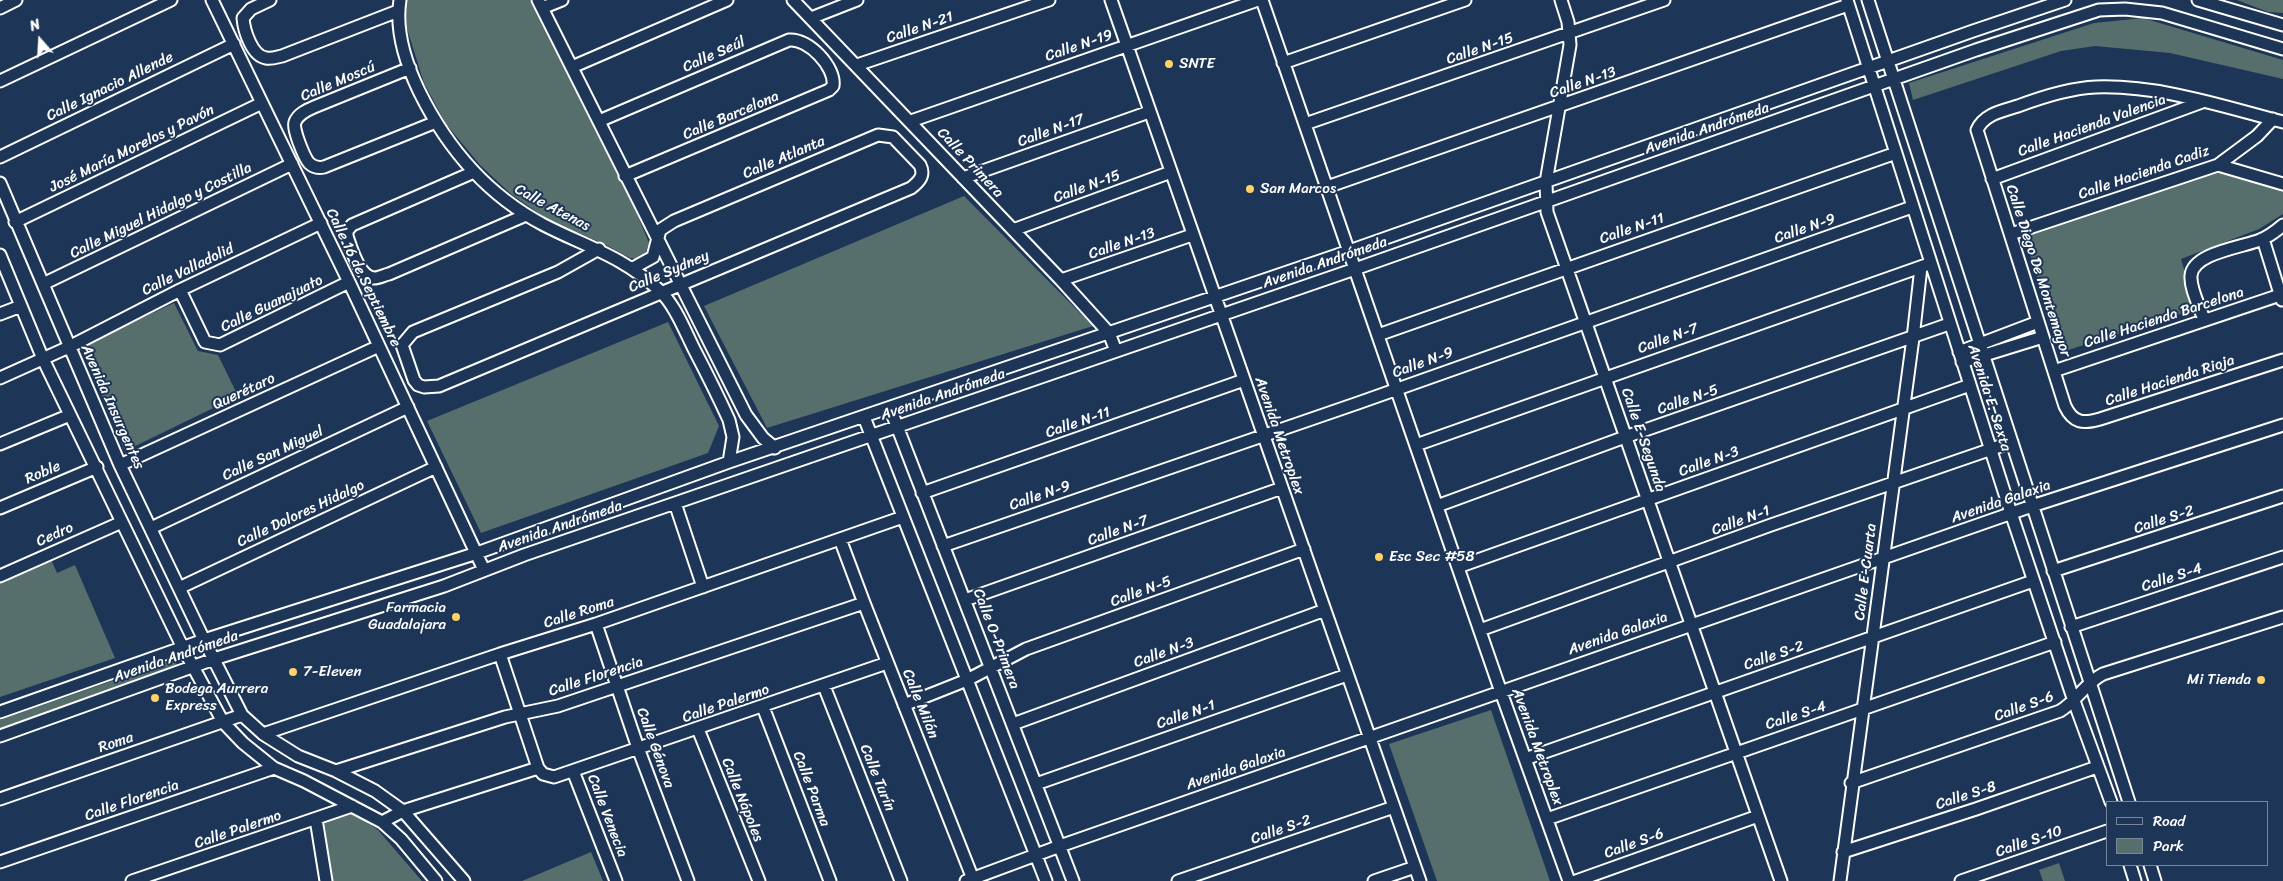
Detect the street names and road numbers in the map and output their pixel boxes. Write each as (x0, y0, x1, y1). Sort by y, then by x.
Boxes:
street label: Calle N-21 (884, 8, 956, 48)
street label: Calle N-19 (1043, 26, 1115, 66)
street label: Calle N-15 (1444, 29, 1516, 69)
street label: Calle Seúl (680, 33, 748, 77)
street label: Calle Ignacio Allende (44, 48, 176, 126)
street label: Calle Moscú (298, 58, 378, 106)
street label: Calle N-13 (1547, 63, 1619, 103)
street label: Calle Barcelona (680, 88, 782, 144)
street label: Calle Hacienda Valencia (2016, 91, 2168, 161)
street label: Avenida Andrómeda (1642, 99, 1772, 159)
street label: José María Morelos y Pavón (47, 101, 217, 197)
street label: Calle N-17 (1015, 111, 1087, 151)
street label: Calle Primera (933, 124, 1007, 202)
street label: Calle Atlanta (740, 133, 828, 183)
street label: Calle Hacienda Cadiz (2076, 142, 2212, 204)
street label: Calle Miguel Hidalgo y Costilla (67, 159, 255, 263)
street label: Calle N-15 (1051, 167, 1123, 207)
street label: Calle Atenas (511, 181, 593, 235)
street label: Calle Diego De Montemayor (2002, 183, 2074, 359)
street label: Calle 16 de Septiembre (322, 206, 404, 350)
street label: Calle N-11 (1597, 210, 1667, 248)
street label: Calle N-9 (1772, 210, 1838, 248)
street label: Calle N-13 (1086, 224, 1158, 264)
street label: Avenida Andrómeda (1260, 233, 1390, 293)
street label: Calle Valladolid (139, 240, 237, 300)
street label: Calle Sydney (626, 247, 712, 297)
street label: Calle Guanajuato (218, 271, 326, 337)
street label: Calle Hacienda Barcelona (2082, 284, 2246, 352)
street label: Calle N-7 (1635, 320, 1701, 358)
street label: Avenida Insurgentes (76, 342, 148, 472)
street label: Avenida E. Sexta (1963, 342, 2015, 454)
street label: Calle N-9 (1390, 344, 1456, 382)
street label: Calle Hacienda Rioja (2103, 352, 2237, 410)
street label: Avenida Andrómeda (878, 365, 1008, 425)
street label: Querétaro (210, 370, 278, 414)
street label: Avenida Metroplex (1250, 375, 1308, 497)
street label: Calle N-5 (1655, 381, 1721, 419)
street label: Calle E-Segunda (1617, 386, 1669, 494)
street label: Calle N-11 (1043, 404, 1113, 442)
street label: Calle San Miguel (220, 423, 326, 485)
street label: Calle N-3 (1676, 443, 1742, 481)
street label: Roble (22, 457, 64, 489)
street label: Calle Dolores Hidalgo (234, 477, 368, 551)
street label: Calle N-9 (1007, 477, 1073, 515)
street label: Avenida Galaxia (1949, 477, 2053, 527)
street label: Avenida Andrómeda (495, 497, 625, 557)
street label: Calle N-1 (1709, 502, 1773, 540)
street label: Calle S-2 (2132, 502, 2196, 538)
street label: Calle N-7 (1085, 512, 1151, 550)
street label: Cedro (34, 519, 76, 551)
street label: Calle E-Cuarta (1851, 523, 1881, 621)
street label: Calle S-4 (2139, 560, 2205, 596)
street label: Calle N-5 (1108, 573, 1174, 611)
street label: Calle O-Primera (969, 586, 1023, 692)
street label: Calle Roma (542, 593, 616, 633)
street label: Avenida Galaxia (1566, 609, 1670, 659)
street label: Avenida Andrómeda (111, 627, 241, 687)
street label: Calle N-3 (1131, 634, 1197, 672)
street label: Calle S-2 (1742, 637, 1806, 675)
street label: Calle Florencia (546, 653, 646, 701)
street label: Calle Milán (898, 667, 942, 741)
street label: Calle Palermo (680, 681, 772, 727)
street label: Avenida Metroplex (1507, 686, 1567, 808)
street label: Calle S-6 (1992, 688, 2056, 726)
street label: Calle N-1 (1154, 697, 1218, 733)
street label: Calle S-4 (1763, 698, 1829, 734)
street label: Calle Génova (632, 705, 678, 791)
street label: Roma (96, 729, 136, 757)
street label: Calle Turín (855, 742, 899, 814)
street label: Avenida Galaxia (1184, 744, 1288, 794)
street label: Calle Parma (788, 749, 834, 829)
street label: Calle Nápoles (717, 756, 767, 844)
street label: Calle Venecia (583, 772, 631, 860)
street label: Calle Florencia (83, 776, 181, 826)
street label: Calle S-8 (1934, 778, 1998, 814)
street label: Calle Palermo (192, 807, 284, 853)
street label: Calle S-2 (1249, 811, 1313, 849)
street label: Calle S-10 (1993, 822, 2065, 862)
street label: Calle S-6 (1602, 825, 1666, 863)

